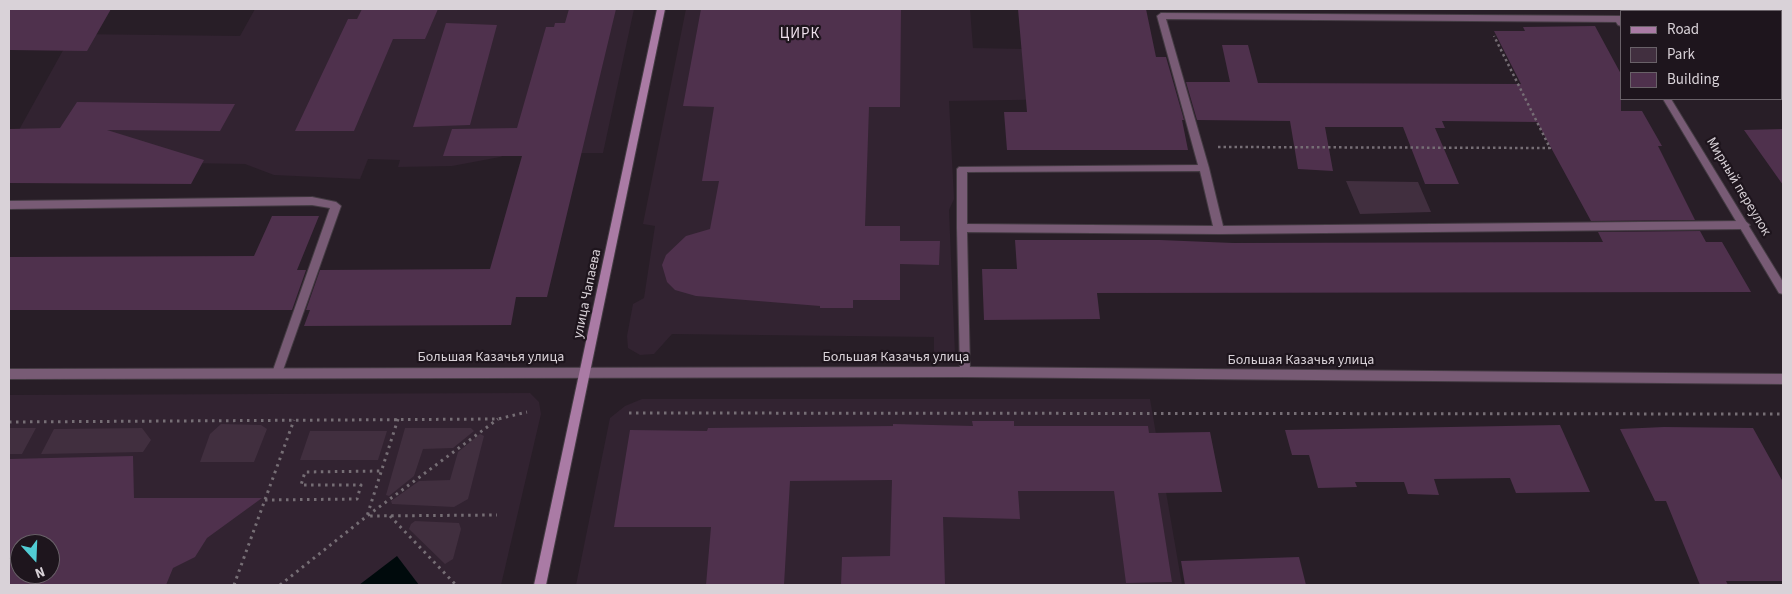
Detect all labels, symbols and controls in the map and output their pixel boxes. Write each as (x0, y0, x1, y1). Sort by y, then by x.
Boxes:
legend (1620, 10, 1782, 100)
text: Road (1667, 19, 1699, 40)
district label: ЦИРК (779, 26, 821, 44)
text: Park (1667, 44, 1695, 65)
text: Building (1667, 69, 1719, 90)
street label: Мирный переулок (1702, 135, 1774, 239)
street label: улица Чапаева (570, 248, 606, 340)
street label: Большая Казачья улица (418, 350, 564, 366)
street label: Большая Казачья улица (823, 350, 969, 366)
street label: Большая Казачья улица (1228, 353, 1374, 369)
north arrow (10, 534, 60, 584)
text: N (32, 561, 48, 583)

